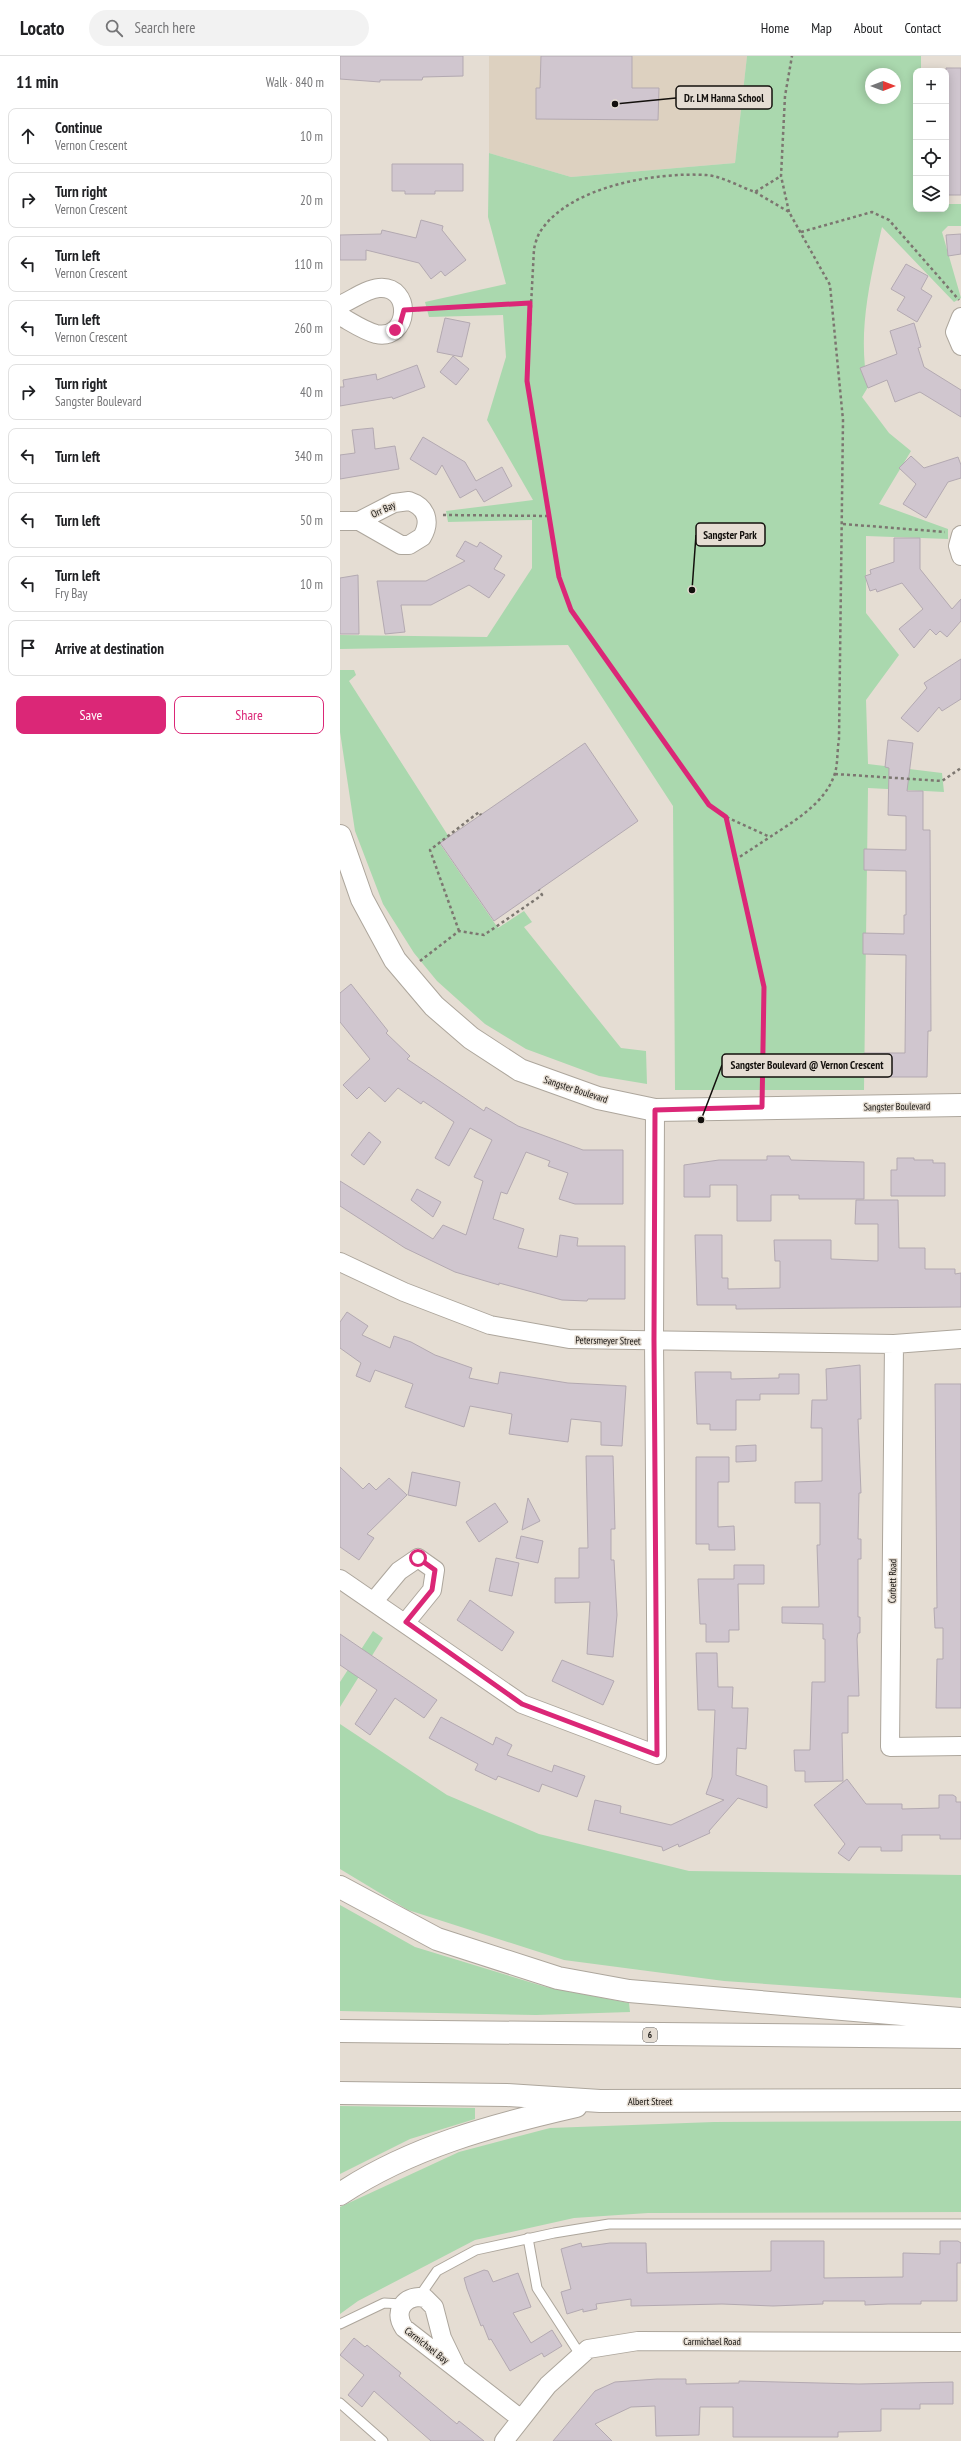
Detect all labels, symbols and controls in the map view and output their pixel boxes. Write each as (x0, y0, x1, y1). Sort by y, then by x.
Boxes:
search box (89, 10, 369, 46)
text: Locato (20, 16, 65, 40)
icon: search (103, 17, 125, 39)
text: Search here (135, 18, 195, 37)
text: Home (761, 19, 789, 37)
text: Map (811, 19, 832, 37)
text: About (854, 19, 883, 37)
text: Contact (905, 19, 941, 37)
north arrow (865, 68, 901, 104)
map controls (913, 68, 949, 212)
button: + (913, 68, 949, 104)
text: 11 min (16, 71, 58, 93)
text: Walk · 840 m (266, 74, 324, 91)
callout: Dr. LM Hanna School (676, 86, 772, 109)
text: Dr. LM Hanna School (684, 91, 764, 105)
button: − (913, 104, 949, 140)
text: Continue (55, 118, 102, 137)
icon: ahead (17, 125, 39, 147)
text: 10 m (300, 128, 323, 145)
text: Vernon Crescent (55, 137, 127, 154)
button: locate (913, 140, 949, 176)
button: layers (913, 176, 949, 212)
text: Turn right (55, 182, 107, 201)
icon: right (17, 189, 39, 211)
text: 20 m (300, 192, 323, 209)
text: Vernon Crescent (55, 201, 127, 218)
text: Turn left (55, 246, 100, 265)
icon: left (17, 253, 39, 275)
text: 110 m (294, 256, 323, 273)
text: Vernon Crescent (55, 265, 127, 282)
text: Turn left (55, 310, 100, 329)
icon: left (17, 317, 39, 339)
text: 260 m (294, 320, 323, 337)
route end (386, 321, 404, 339)
text: Vernon Crescent (55, 329, 127, 346)
text: Turn right (55, 374, 107, 393)
icon: right (17, 381, 39, 403)
text: 40 m (300, 384, 323, 401)
text: Sangster Boulevard (55, 393, 142, 410)
icon: left (17, 445, 39, 467)
text: Turn left (55, 447, 100, 466)
text: 340 m (294, 448, 323, 465)
street label: Orr Bay (369, 498, 398, 521)
icon: left (17, 509, 39, 531)
text: Turn left (55, 511, 100, 530)
text: 50 m (300, 512, 323, 529)
callout: Sangster Park (696, 523, 765, 546)
text: Sangster Park (703, 528, 757, 542)
text: Turn left (55, 566, 100, 585)
icon: left (17, 573, 39, 595)
text: 10 m (300, 576, 323, 593)
text: Fry Bay (55, 585, 87, 602)
icon: arrive (17, 637, 39, 659)
text: Arrive at destination (55, 639, 164, 658)
button: Save (16, 696, 166, 734)
button: Share (174, 696, 324, 734)
callout: Sangster Boulevard @ Vernon Crescent (722, 1054, 892, 1077)
text: Sangster Boulevard @ Vernon Crescent (731, 1058, 884, 1072)
street label: Sangster Boulevard (542, 1073, 610, 1106)
street label: Sangster Boulevard (864, 1099, 930, 1114)
street label: Petersmeyer Street (575, 1333, 641, 1348)
route start (409, 1549, 427, 1567)
street label: Corbett Road (886, 1559, 899, 1603)
road number: 6 (643, 2028, 657, 2042)
street label: Albert Street (628, 2095, 672, 2108)
street label: Carmichael Bay (402, 2324, 452, 2367)
street label: Carmichael Road (683, 2335, 741, 2348)

